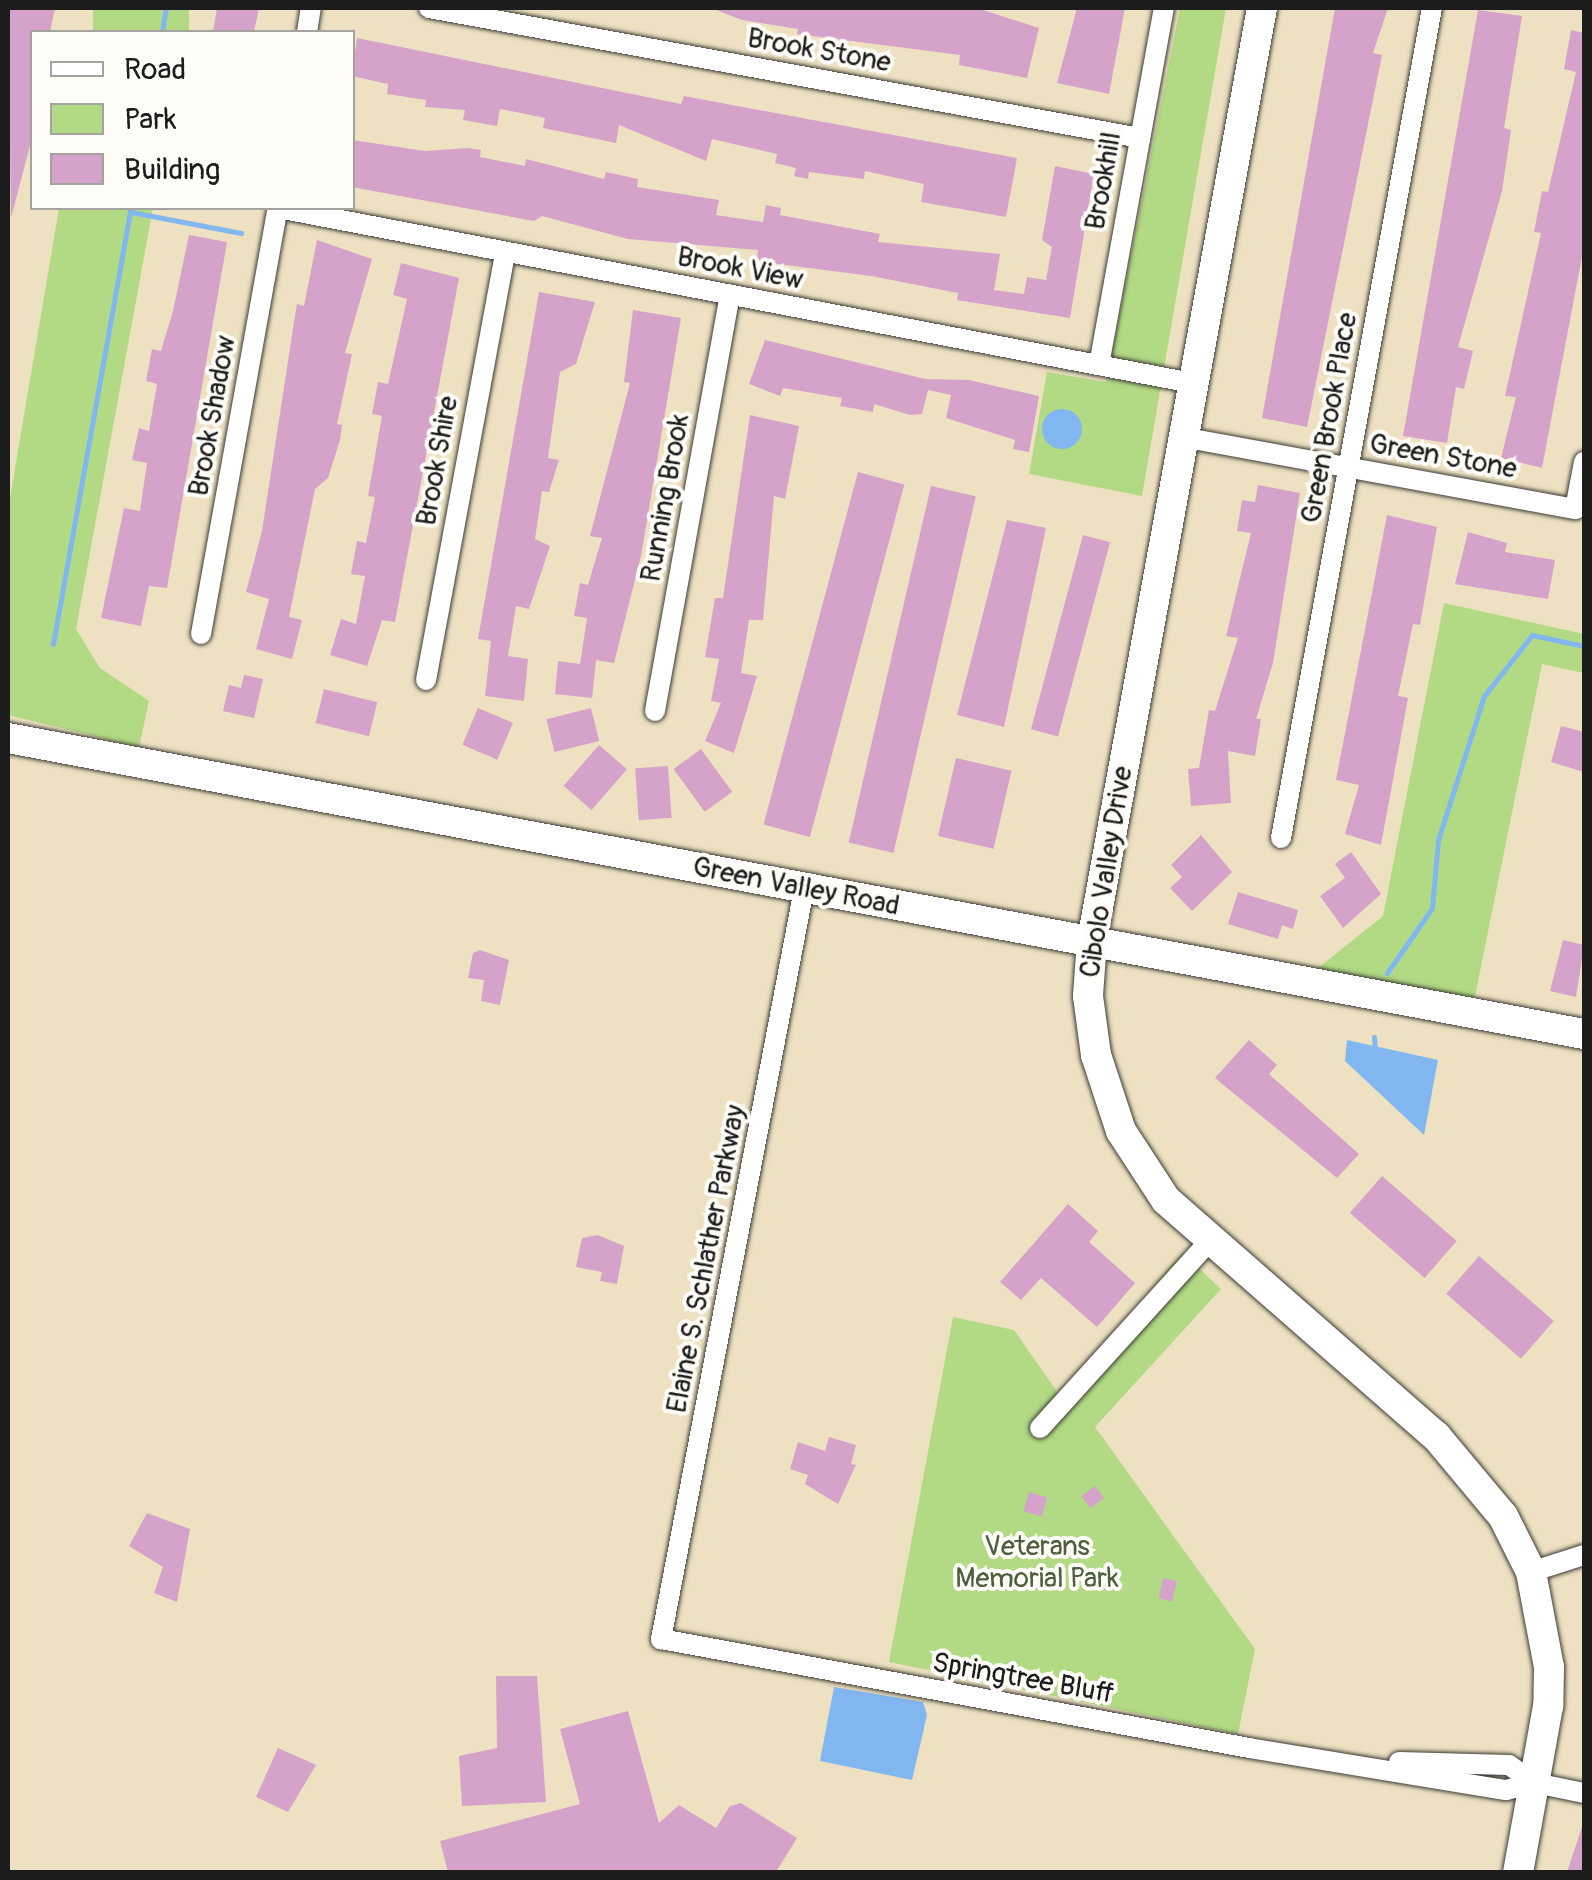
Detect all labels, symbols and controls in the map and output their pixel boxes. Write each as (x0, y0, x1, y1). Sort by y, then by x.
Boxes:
street label: Brook Stone (745, 22, 893, 80)
legend (30, 30, 355, 210)
text: Road (124, 51, 186, 88)
text: Park (124, 101, 177, 138)
street label: Brookhill (1079, 129, 1129, 233)
text: Building (124, 151, 220, 188)
street label: Brook View (674, 240, 806, 298)
street label: Green Brook Place (1295, 310, 1365, 526)
street label: Brook Shadow (182, 333, 244, 499)
street label: Brook Shire (410, 394, 466, 528)
street label: Running Brook (635, 412, 697, 584)
street label: Green Stone (1367, 428, 1519, 486)
street label: Cibolo Valley Drive (1074, 764, 1140, 980)
street label: Green Valley Road (690, 850, 902, 924)
street label: Elaine S. Schlather Parkway (661, 1102, 753, 1416)
park label: Veterans Memorial Park (955, 1530, 1119, 1596)
street label: Springtree Bluff (930, 1647, 1116, 1711)

